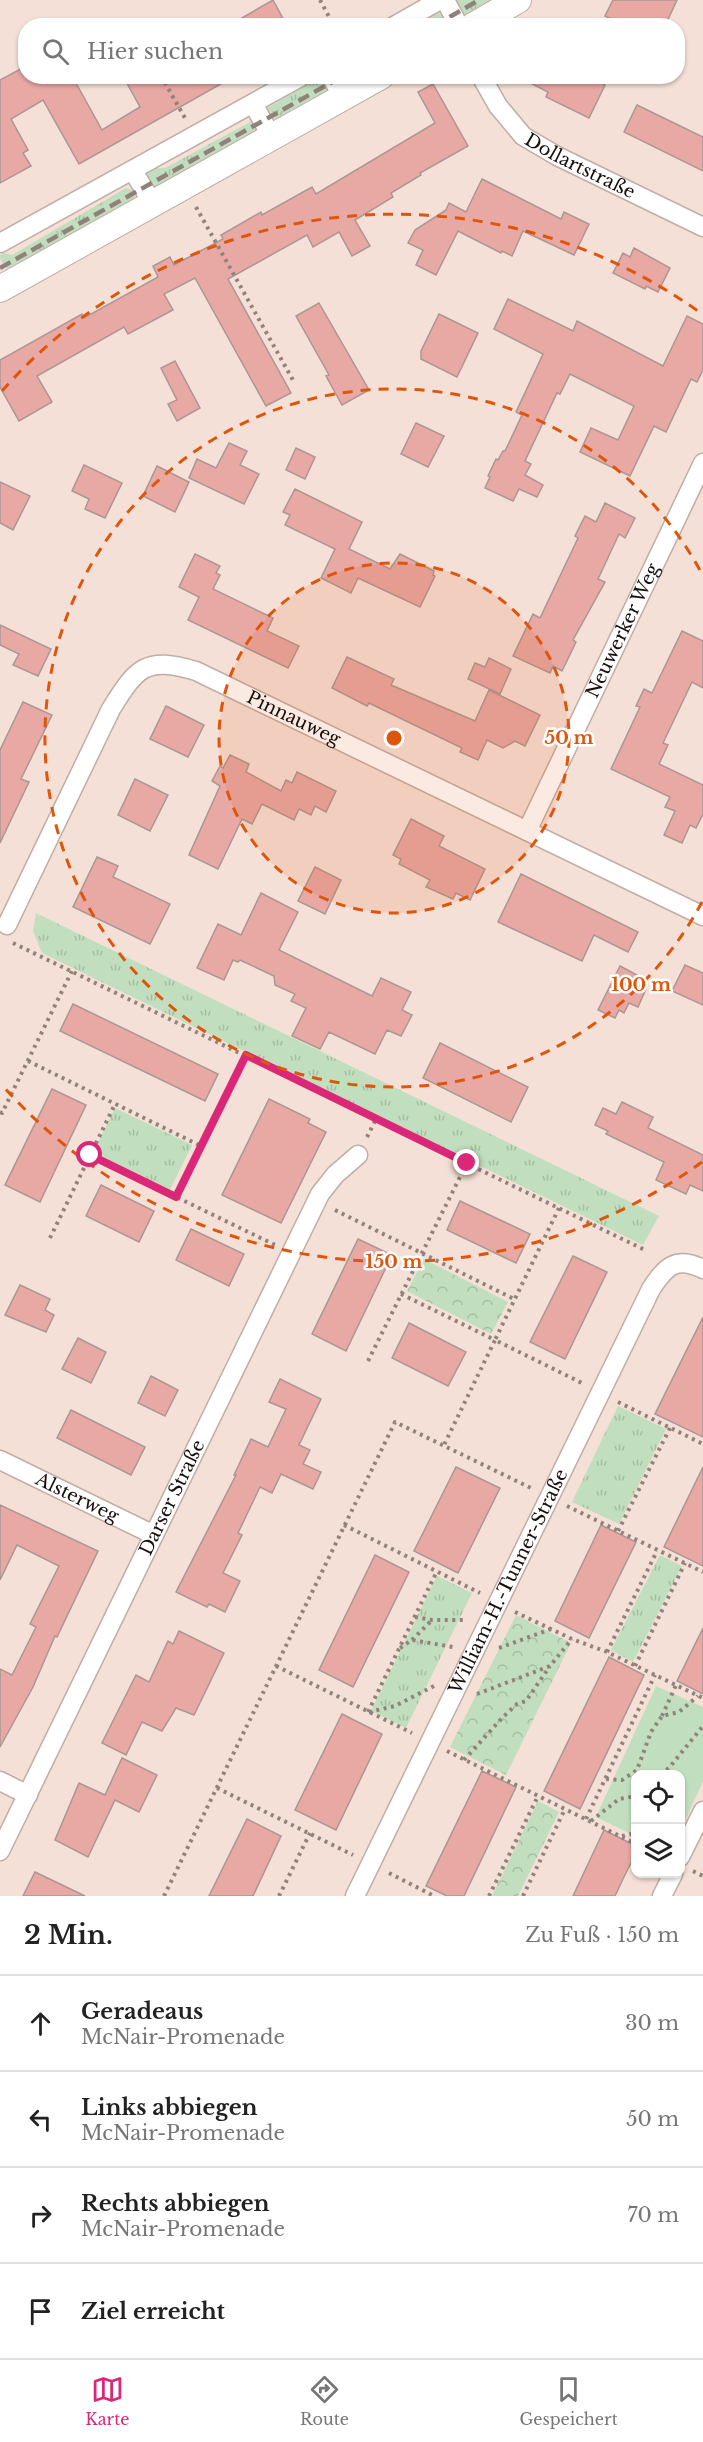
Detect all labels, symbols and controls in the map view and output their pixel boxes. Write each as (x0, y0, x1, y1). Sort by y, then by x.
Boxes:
search box (18, 18, 685, 84)
icon: search (39, 35, 72, 68)
text: Hier suchen (87, 38, 223, 65)
street label: Dollartstraße (521, 129, 639, 203)
street label: Neuwerker Weg (581, 560, 664, 701)
street label: Pinnauweg (243, 686, 344, 750)
text: 50 m (545, 727, 594, 749)
centre of rings (384, 728, 404, 748)
text: 100 m (611, 974, 671, 996)
route start (76, 1141, 102, 1167)
route end (453, 1149, 479, 1175)
text: 150 m (366, 1251, 423, 1273)
street label: Darser Straße (135, 1436, 210, 1559)
street label: William-H.-Tunner-Straße (444, 1465, 572, 1698)
street label: Alsterweg (31, 1468, 123, 1527)
map controls (631, 1770, 685, 1878)
button: locate (631, 1770, 685, 1824)
button: layers (631, 1824, 685, 1878)
text: 2 Min. (24, 1919, 113, 1951)
text: Zu Fuß · 150 m (525, 1923, 679, 1947)
text: Geradeaus (81, 1998, 203, 2025)
icon: ahead (24, 2007, 57, 2040)
text: 30 m (625, 2011, 679, 2035)
text: McNair-Promenade (81, 2025, 285, 2049)
text: Links abbiegen (81, 2094, 258, 2121)
icon: left (24, 2103, 57, 2136)
text: 50 m (626, 2107, 679, 2131)
text: McNair-Promenade (81, 2121, 285, 2145)
text: Rechts abbiegen (81, 2190, 270, 2217)
icon: right (24, 2199, 57, 2232)
text: 70 m (627, 2203, 679, 2227)
text: McNair-Promenade (81, 2217, 285, 2241)
icon: arrive (24, 2295, 57, 2328)
text: Ziel erreicht (81, 2298, 225, 2325)
tab: Karte (85, 2373, 129, 2429)
tab: Route (300, 2373, 349, 2429)
tab: Gespeichert (519, 2373, 618, 2429)

